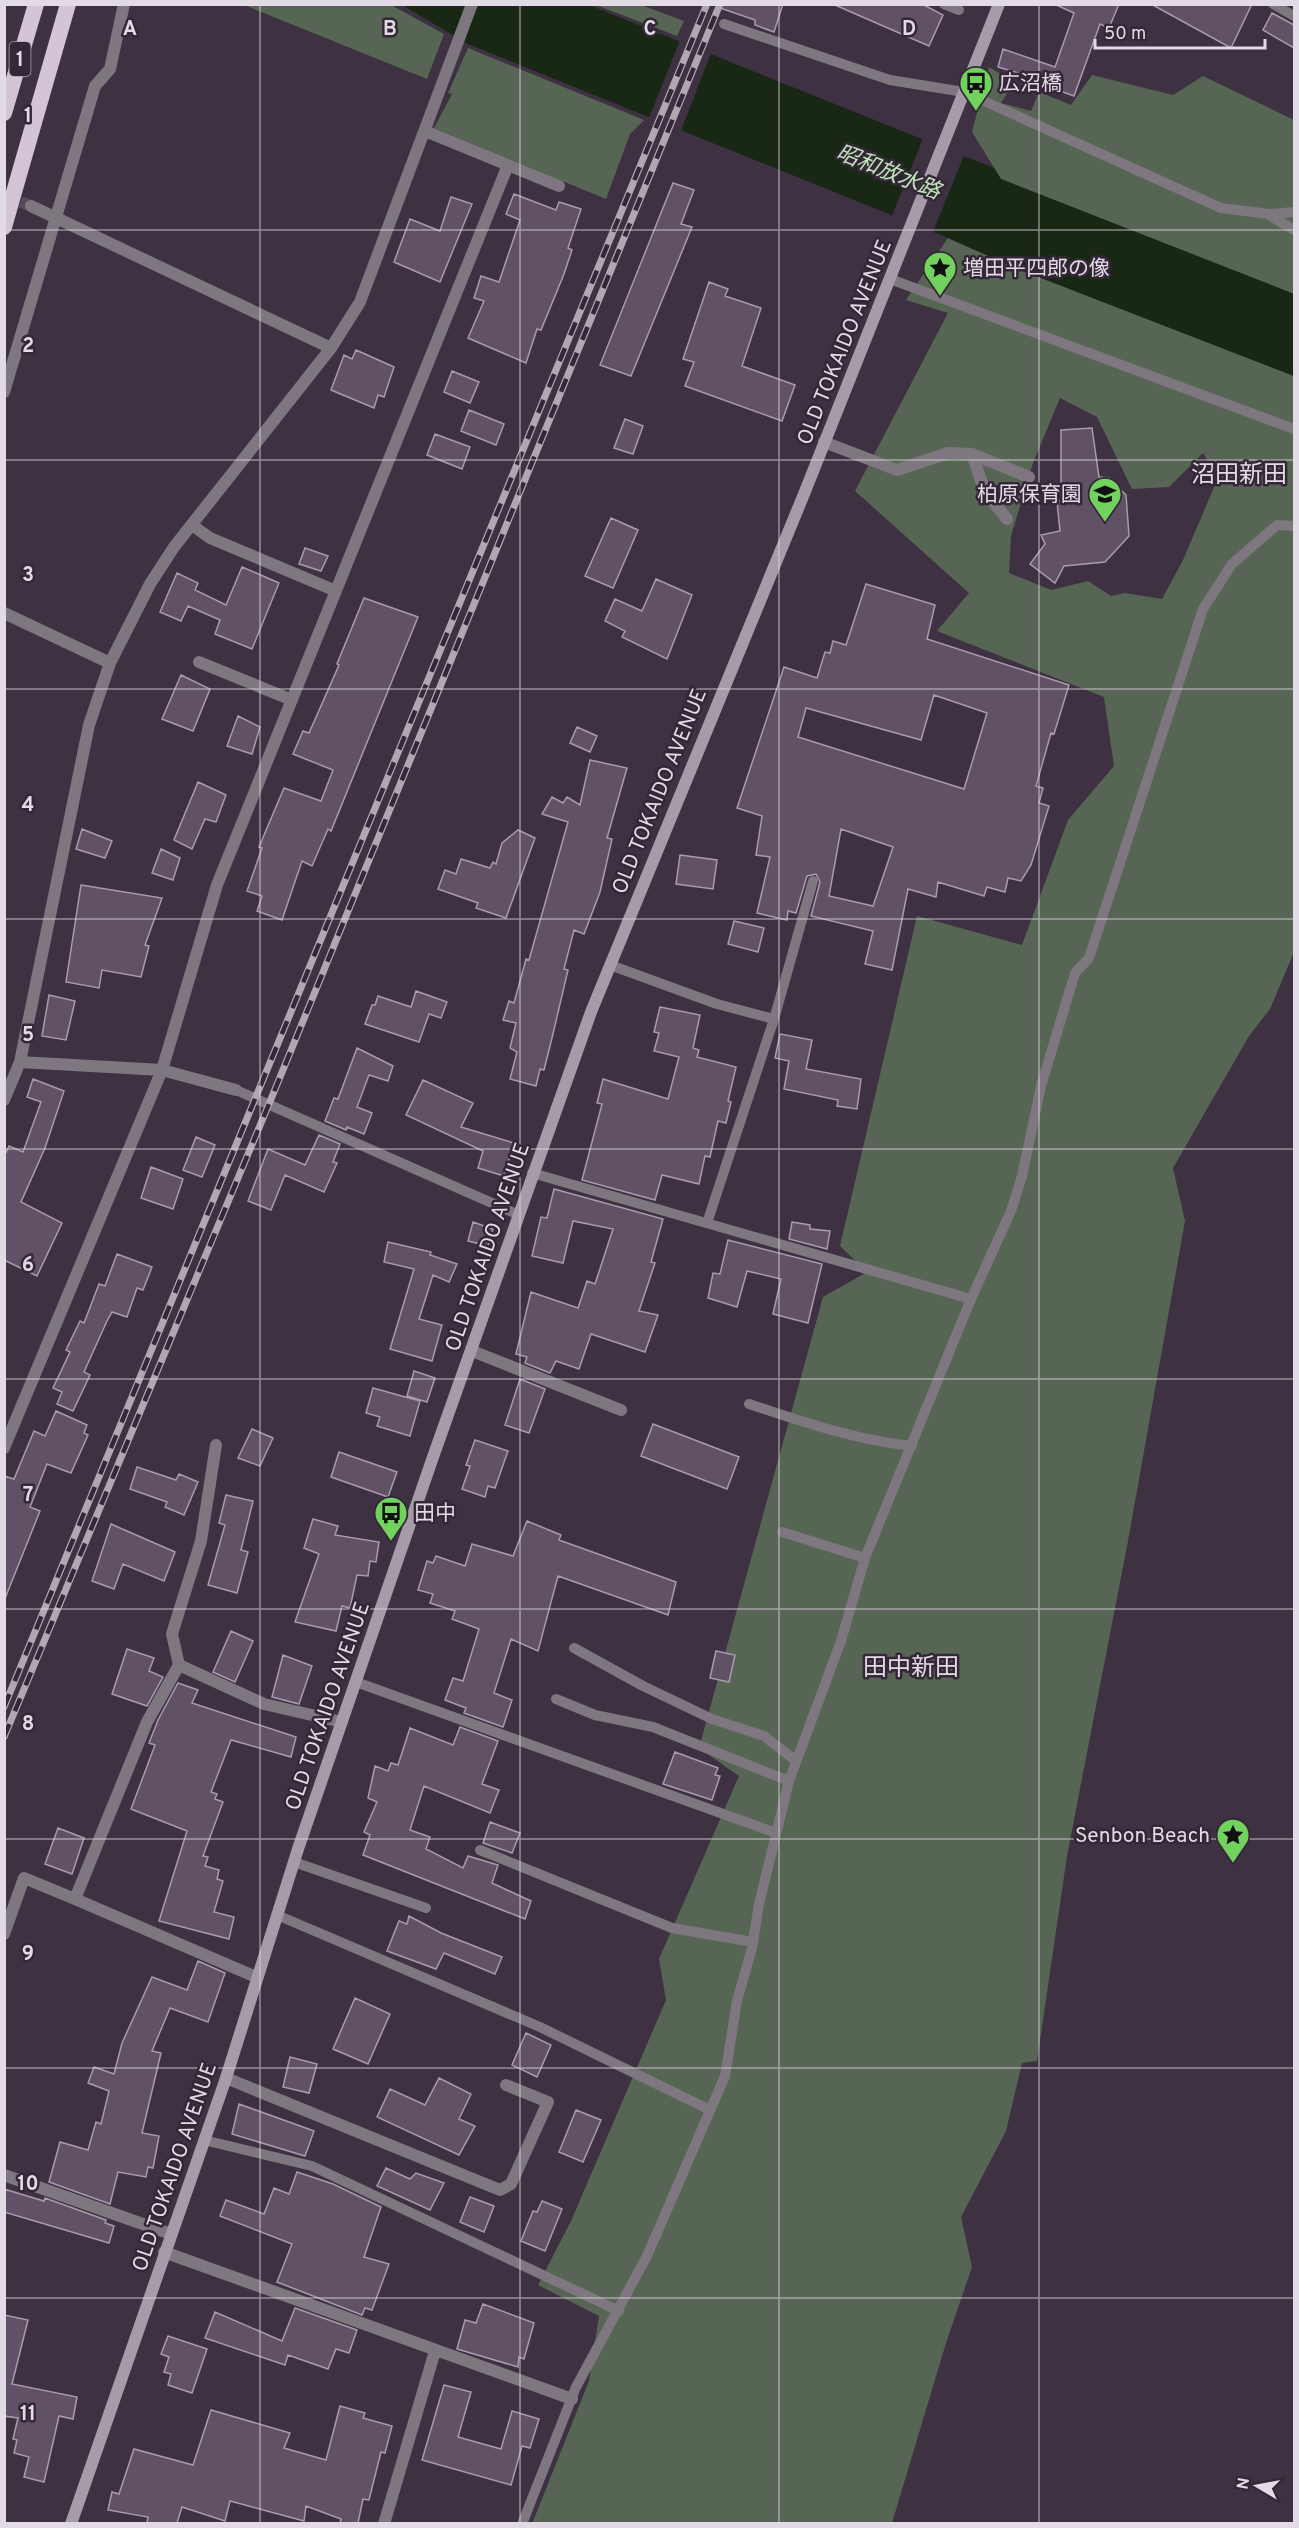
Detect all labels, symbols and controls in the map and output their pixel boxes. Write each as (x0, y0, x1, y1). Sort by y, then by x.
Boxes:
scale bar (1095, 12, 1264, 50)
text: A (123, 17, 137, 43)
text: B (383, 17, 397, 43)
text: C (644, 17, 656, 43)
text: D (902, 17, 916, 43)
text: 50 m (1104, 23, 1146, 46)
road number: 1 (10, 42, 31, 76)
bus stop icon: 広沼橋 (958, 65, 994, 112)
place label: 広沼橋 (999, 71, 1062, 98)
text: 1 (24, 104, 32, 130)
water label: 昭和放水路 (832, 140, 946, 207)
street label: OLD TOKAIDO AVENUE (792, 236, 899, 449)
place icon: 増田平四郎の像 (922, 250, 958, 297)
place label: 増田平四郎の像 (963, 256, 1110, 283)
text: 2 (22, 334, 34, 360)
district label: 沼田新田 (1191, 461, 1287, 491)
school or university icon: 柏原保育園 (1087, 476, 1123, 523)
place label: 柏原保育園 (977, 482, 1082, 509)
text: 3 (22, 563, 34, 589)
street label: OLD TOKAIDO AVENUE (607, 685, 714, 898)
text: 4 (22, 793, 34, 819)
text: 5 (22, 1023, 34, 1049)
street label: OLD TOKAIDO AVENUE (440, 1139, 537, 1355)
text: 6 (22, 1253, 34, 1279)
text: 7 (23, 1483, 33, 1509)
bus stop icon: 田中 (373, 1495, 409, 1542)
place label: 田中 (414, 1501, 456, 1528)
street label: OLD TOKAIDO AVENUE (280, 1598, 377, 1814)
district label: 田中新田 (863, 1654, 959, 1684)
text: 8 (22, 1712, 34, 1738)
place icon: Senbon Beach (1215, 1817, 1251, 1864)
place label: Senbon Beach (1075, 1823, 1210, 1850)
text: 9 (22, 1942, 34, 1968)
street label: OLD TOKAIDO AVENUE (127, 2059, 224, 2275)
text: 10 (17, 2172, 39, 2198)
text: 11 (20, 2402, 36, 2428)
north arrow (1227, 2456, 1287, 2516)
text: N (1233, 2476, 1255, 2491)

